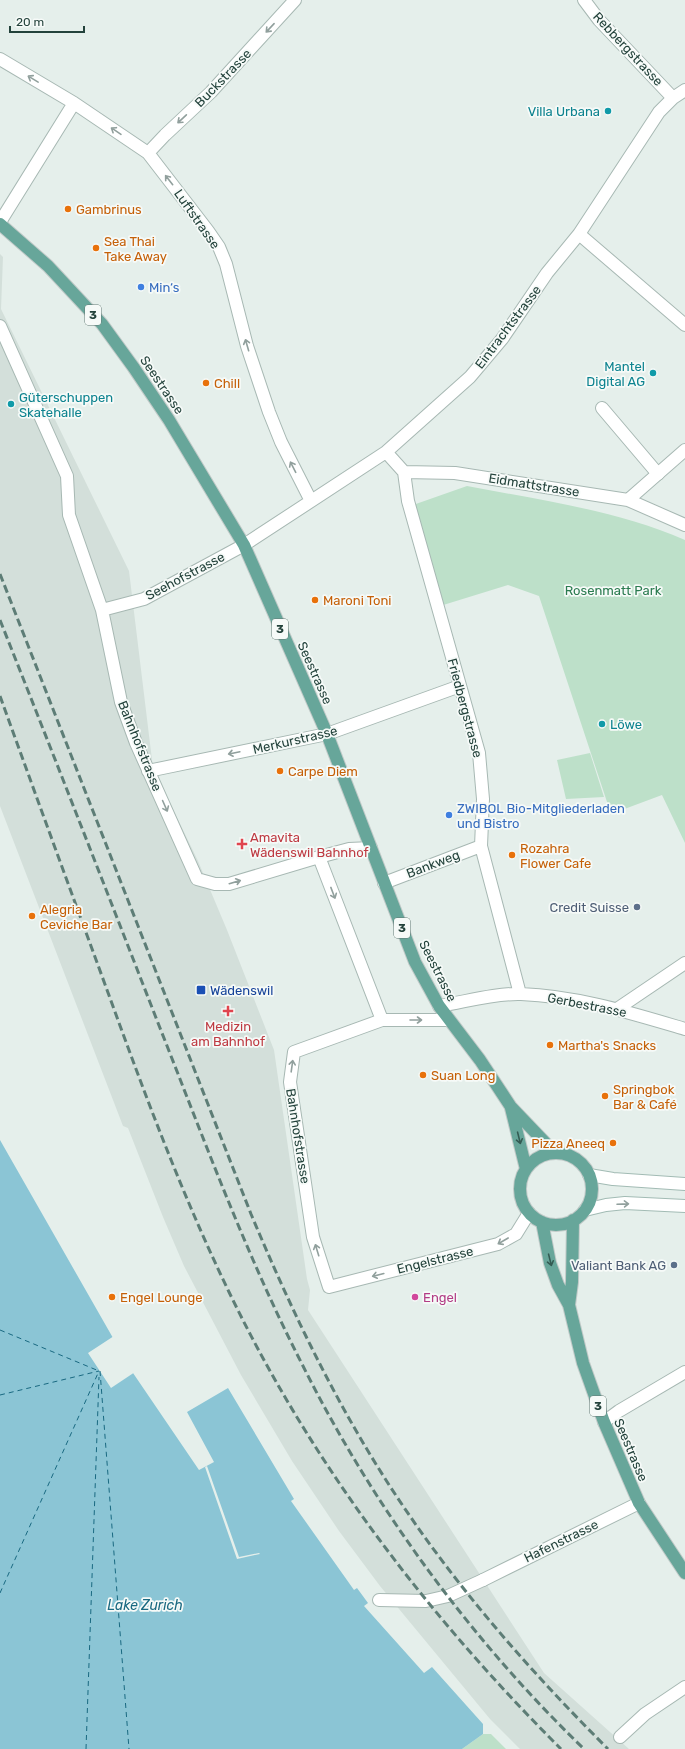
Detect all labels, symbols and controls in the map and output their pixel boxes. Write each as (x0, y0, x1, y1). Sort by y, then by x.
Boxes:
scale bar (10, 8, 84, 34)
street label: Rebbergstrasse (589, 9, 666, 90)
text: 20 m (16, 15, 44, 29)
one-way arrow (265, 23, 274, 33)
street label: Buckstrasse (192, 46, 254, 110)
one-way arrow (27, 74, 39, 82)
place label: Villa Urbana (528, 104, 600, 119)
marker: Villa Urbana (603, 106, 613, 116)
one-way arrow (177, 115, 187, 124)
one-way arrow (111, 127, 122, 135)
one-way arrow (165, 175, 173, 186)
street label: Luftstrasse (171, 186, 223, 252)
place label: Gambrinus (76, 202, 142, 217)
marker: Gambrinus (63, 204, 73, 214)
place label: Sea Thai Take Away (104, 234, 167, 264)
marker: Sea Thai Take Away (91, 243, 101, 253)
place label: Min‘s (149, 280, 180, 295)
marker: Min‘s (136, 282, 146, 292)
street label: Eintrachtstrasse (472, 282, 544, 372)
road number: 3 (85, 305, 101, 325)
one-way arrow (243, 339, 251, 352)
street label: Seestrasse (137, 353, 187, 417)
place label: Mantel Digital AG (586, 359, 645, 390)
marker: Mantel Digital AG (648, 368, 658, 378)
place label: Chill (214, 376, 240, 391)
marker: Chill (201, 378, 211, 388)
place label: Güterschuppen Skatehalle (19, 390, 113, 420)
marker: Güterschuppen Skatehalle (6, 399, 16, 409)
one-way arrow (289, 461, 296, 473)
street label: Eidmattstrasse (487, 470, 581, 500)
street label: Seehofstrasse (143, 549, 227, 603)
park label: Rosenmatt Park (565, 583, 662, 598)
place label: Maroni Toni (323, 593, 391, 608)
marker: Maroni Toni (310, 595, 320, 605)
road number: 3 (272, 619, 288, 639)
street label: Seestrasse (295, 639, 335, 707)
street label: Friedbergstrasse (444, 657, 485, 760)
street label: Bahnhofstrasse (115, 699, 165, 793)
place label: Löwe (610, 717, 642, 732)
marker: Löwe (597, 719, 607, 729)
street label: Merkurstrasse (251, 723, 339, 757)
one-way arrow (228, 750, 241, 758)
place label: Carpe Diem (288, 764, 358, 779)
marker: Carpe Diem (275, 766, 285, 776)
one-way arrow (161, 800, 169, 812)
place label: ZWIBOL Bio-Mitgliederladen und Bistro (457, 801, 625, 831)
marker: ZWIBOL Bio-Mitgliederladen und Bistro (444, 810, 454, 820)
place label: Amavita Wädenswil Bahnhof (250, 830, 369, 860)
marker: Amavita Wädenswil Bahnhof (237, 839, 247, 849)
place label: Rozahra Flower Cafe (520, 841, 591, 871)
street label: Bankweg (404, 847, 462, 882)
marker: Rozahra Flower Cafe (507, 850, 517, 860)
one-way arrow (228, 878, 241, 885)
one-way arrow (329, 887, 337, 899)
place label: Credit Suisse (550, 900, 629, 915)
place label: Alegria Ceviche Bar (40, 902, 112, 932)
marker: Credit Suisse (632, 902, 642, 912)
marker: Alegria Ceviche Bar (27, 911, 37, 921)
road number: 3 (394, 918, 410, 938)
street label: Seestrasse (416, 938, 460, 1004)
place label: Wädenswil (210, 983, 273, 998)
marker: Wädenswil (195, 984, 207, 996)
street label: Gerbestrasse (546, 990, 628, 1020)
marker: Medizin am Bahnhof (222, 1005, 234, 1017)
one-way arrow (409, 1016, 422, 1024)
place label: Medizin am Bahnhof (191, 1019, 265, 1049)
place label: Martha's Snacks (558, 1038, 657, 1053)
marker: Martha's Snacks (545, 1040, 555, 1050)
one-way arrow (288, 1060, 296, 1073)
place label: Suan Long (431, 1068, 495, 1084)
marker: Suan Long (418, 1070, 428, 1080)
place label: Springbok Bar & Café (613, 1082, 677, 1112)
street label: Bahnhofstrasse (283, 1087, 313, 1185)
marker: Springbok Bar & Café (600, 1091, 610, 1101)
one-way arrow (516, 1131, 523, 1144)
place label: Pizza Aneeq (531, 1136, 605, 1151)
marker: Pizza Aneeq (608, 1138, 618, 1148)
one-way arrow (617, 1200, 630, 1208)
one-way arrow (497, 1238, 509, 1246)
street label: Engelstrasse (395, 1243, 475, 1278)
one-way arrow (313, 1244, 320, 1257)
one-way arrow (547, 1253, 554, 1266)
place label: Valiant Bank AG (571, 1258, 666, 1273)
marker: Valiant Bank AG (669, 1260, 679, 1270)
one-way arrow (372, 1271, 385, 1279)
place label: Engel Lounge (120, 1290, 203, 1306)
place label: Engel (423, 1290, 457, 1306)
marker: Engel Lounge (107, 1292, 117, 1302)
marker: Engel (410, 1292, 420, 1302)
road number: 3 (590, 1396, 606, 1416)
street label: Seestrasse (611, 1416, 651, 1484)
street label: Hafenstrasse (521, 1517, 601, 1565)
water label: Lake Zurich (107, 1597, 183, 1614)

